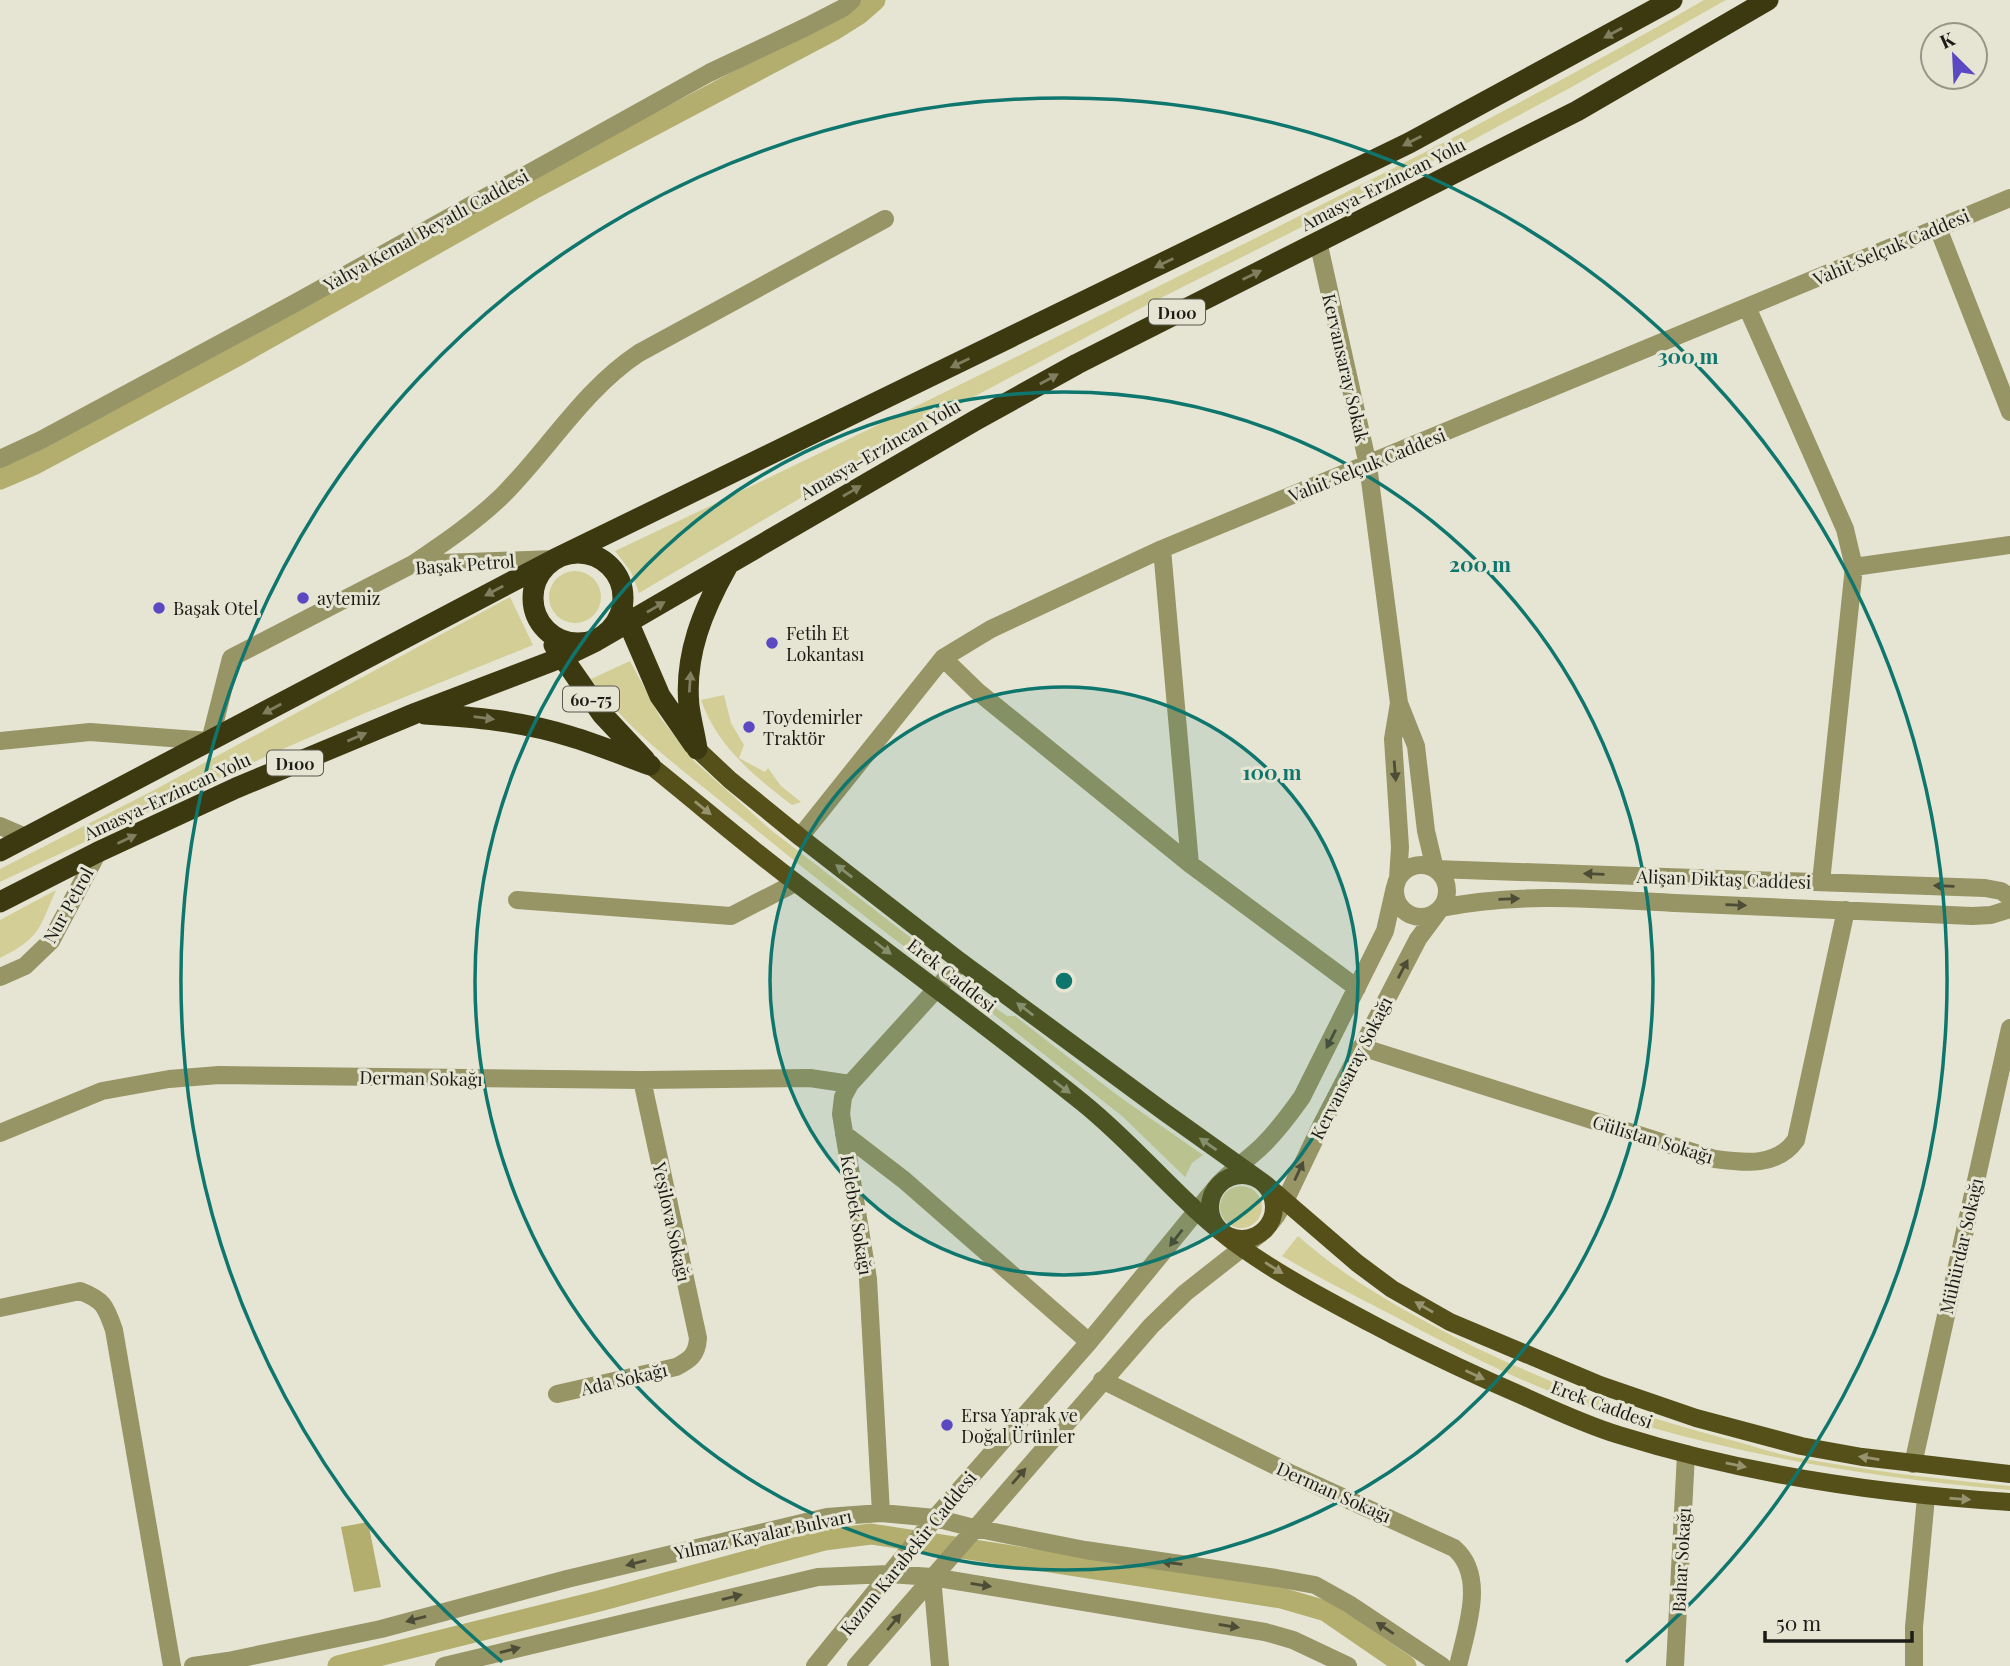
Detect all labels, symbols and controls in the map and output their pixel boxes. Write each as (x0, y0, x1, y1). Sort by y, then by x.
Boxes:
north arrow (1919, 21, 1989, 91)
text: K (1935, 25, 1959, 54)
one-way arrow (1603, 27, 1622, 39)
street label: Amasya-Erzincan Yolu (1296, 132, 1470, 236)
one-way arrow (1403, 135, 1422, 147)
street label: Yahya Kemal Beyatlı Caddesi (318, 164, 533, 297)
street label: Vahit Selçuk Caddesi (1808, 203, 1973, 291)
one-way arrow (1154, 257, 1174, 269)
one-way arrow (1242, 269, 1262, 280)
street label: Kervansaray Sokak (1317, 291, 1375, 445)
road number: D100 (1149, 300, 1205, 324)
text: 300 m (1657, 341, 1719, 369)
one-way arrow (950, 357, 970, 368)
one-way arrow (1040, 373, 1059, 385)
street label: Amasya-Erzincan Yolu (794, 393, 965, 505)
street label: Vahit Selçuk Caddesi (1284, 423, 1449, 508)
one-way arrow (842, 485, 861, 498)
street label: Başak Petrol (414, 549, 516, 579)
text: 200 m (1449, 549, 1511, 577)
one-way arrow (484, 584, 504, 596)
place label: aytemiz (317, 586, 380, 610)
marker: aytemiz (295, 590, 311, 606)
place label: Başak Otel (173, 596, 258, 620)
marker: Başak Otel (151, 600, 167, 616)
one-way arrow (646, 601, 665, 613)
place label: Fetih Et Lokantası (786, 621, 864, 666)
marker: Fetih Et Lokantası (764, 635, 780, 651)
one-way arrow (685, 670, 696, 692)
road number: 60-75 (563, 686, 619, 712)
one-way arrow (262, 703, 282, 714)
place label: Toydemirler Traktör (763, 705, 863, 750)
one-way arrow (473, 713, 495, 724)
marker: Toydemirler Traktör (741, 719, 757, 735)
one-way arrow (347, 732, 368, 743)
street label: Amasya-Erzincan Yolu (79, 747, 255, 846)
road number: D100 (267, 750, 323, 776)
text: 100 m (1242, 757, 1302, 785)
one-way arrow (1390, 760, 1401, 782)
one-way arrow (695, 800, 712, 815)
one-way arrow (117, 833, 137, 845)
street label: Nur Petrol (37, 863, 99, 947)
one-way arrow (836, 864, 854, 879)
street label: Alişan Diktaş Caddesi (1635, 864, 1812, 894)
one-way arrow (1583, 869, 1605, 880)
one-way arrow (1933, 881, 1955, 892)
one-way arrow (1498, 893, 1520, 904)
one-way arrow (1725, 900, 1747, 911)
street label: Erek Caddesi (903, 933, 1001, 1017)
one-way arrow (873, 940, 891, 955)
one-way arrow (1396, 958, 1408, 978)
centre of rings (1052, 969, 1076, 993)
street label: Kervansaray Sokağı (1305, 993, 1397, 1143)
one-way arrow (1016, 1002, 1034, 1016)
one-way arrow (1326, 1029, 1337, 1049)
street label: Derman Sokağı (359, 1065, 483, 1091)
one-way arrow (1053, 1080, 1071, 1094)
street label: Gülistan Sokağı (1590, 1109, 1716, 1169)
one-way arrow (1199, 1137, 1217, 1151)
street label: Kelebek Sokağı (836, 1153, 878, 1277)
street label: Yeşilova Sokağı (647, 1159, 696, 1284)
one-way arrow (1294, 1161, 1305, 1181)
street label: Mühürdar Sokağı (1934, 1176, 1988, 1316)
one-way arrow (1168, 1229, 1183, 1247)
one-way arrow (1265, 1262, 1284, 1275)
one-way arrow (1414, 1301, 1433, 1313)
street label: Ada Sokağı (577, 1357, 670, 1401)
one-way arrow (1465, 1369, 1485, 1381)
street label: Erek Caddesi (1548, 1374, 1656, 1434)
place label: Ersa Yaprak ve Doğal Ürünler (961, 1403, 1078, 1448)
marker: Ersa Yaprak ve Doğal Ürünler (939, 1417, 955, 1433)
one-way arrow (1858, 1452, 1880, 1463)
street label: Derman Sokağı (1273, 1456, 1395, 1528)
one-way arrow (1725, 1460, 1747, 1471)
street label: Kazım Karabekir Caddesi (834, 1466, 982, 1640)
one-way arrow (1011, 1468, 1026, 1486)
one-way arrow (1950, 1494, 1972, 1505)
street label: Yılmaz Kayalar Bulvarı (671, 1503, 854, 1565)
street label: Bahar Sokağı (1666, 1507, 1696, 1613)
one-way arrow (1161, 1557, 1183, 1568)
one-way arrow (625, 1558, 647, 1569)
one-way arrow (970, 1580, 992, 1591)
one-way arrow (721, 1591, 743, 1602)
scale bar (1765, 1600, 1912, 1644)
text: 50 m (1776, 1608, 1822, 1636)
one-way arrow (886, 1613, 901, 1630)
one-way arrow (405, 1614, 427, 1625)
one-way arrow (1218, 1621, 1240, 1632)
one-way arrow (1376, 1622, 1395, 1635)
one-way arrow (500, 1644, 522, 1655)

